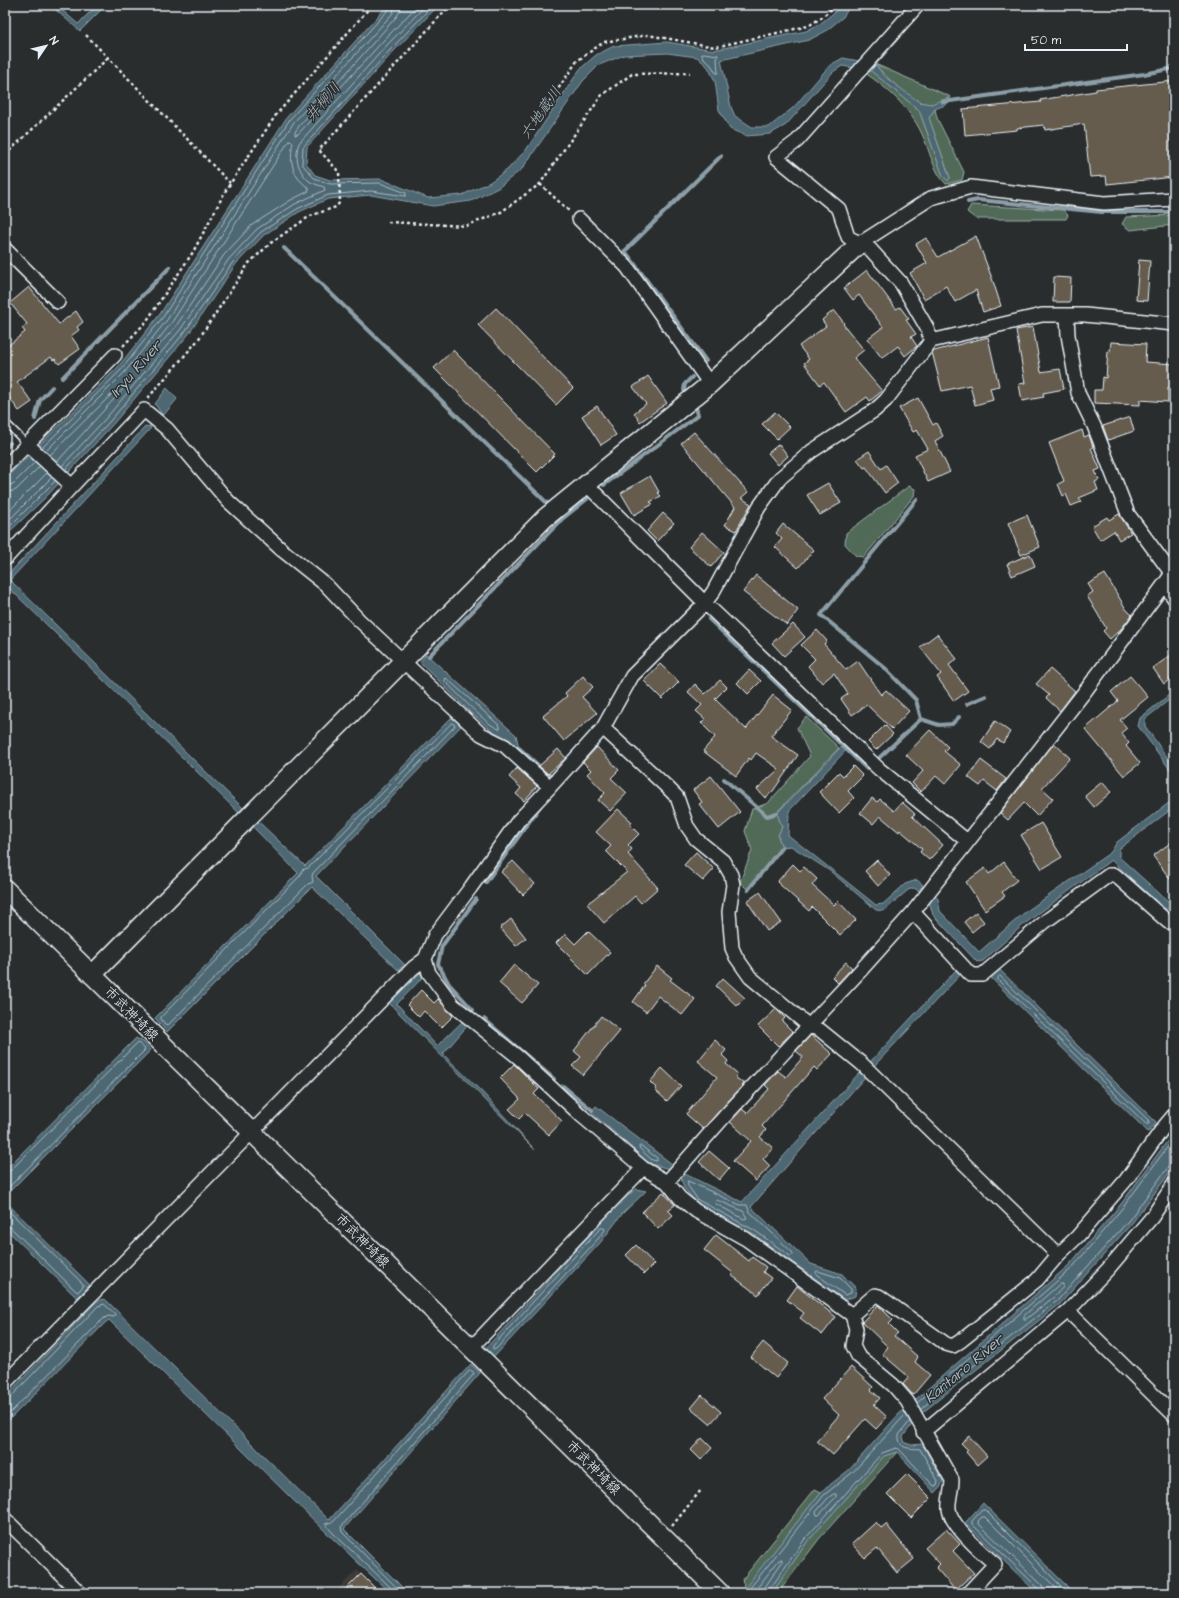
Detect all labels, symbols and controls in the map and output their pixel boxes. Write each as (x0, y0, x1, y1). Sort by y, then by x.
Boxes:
north arrow (26, 26, 66, 66)
scale bar (1025, 26, 1127, 52)
text: 50 m (1031, 32, 1062, 49)
text: N (46, 33, 62, 48)
water label: 井柳川 (300, 78, 346, 126)
water label: 六地蔵川 (515, 82, 567, 144)
water label: Iryu River (105, 335, 169, 403)
street label: 市武神埼線 (99, 982, 163, 1046)
street label: 市武神埼線 (330, 1209, 394, 1273)
water label: Kantaro River (920, 1328, 1010, 1408)
street label: 市武神埼線 (561, 1436, 625, 1500)

